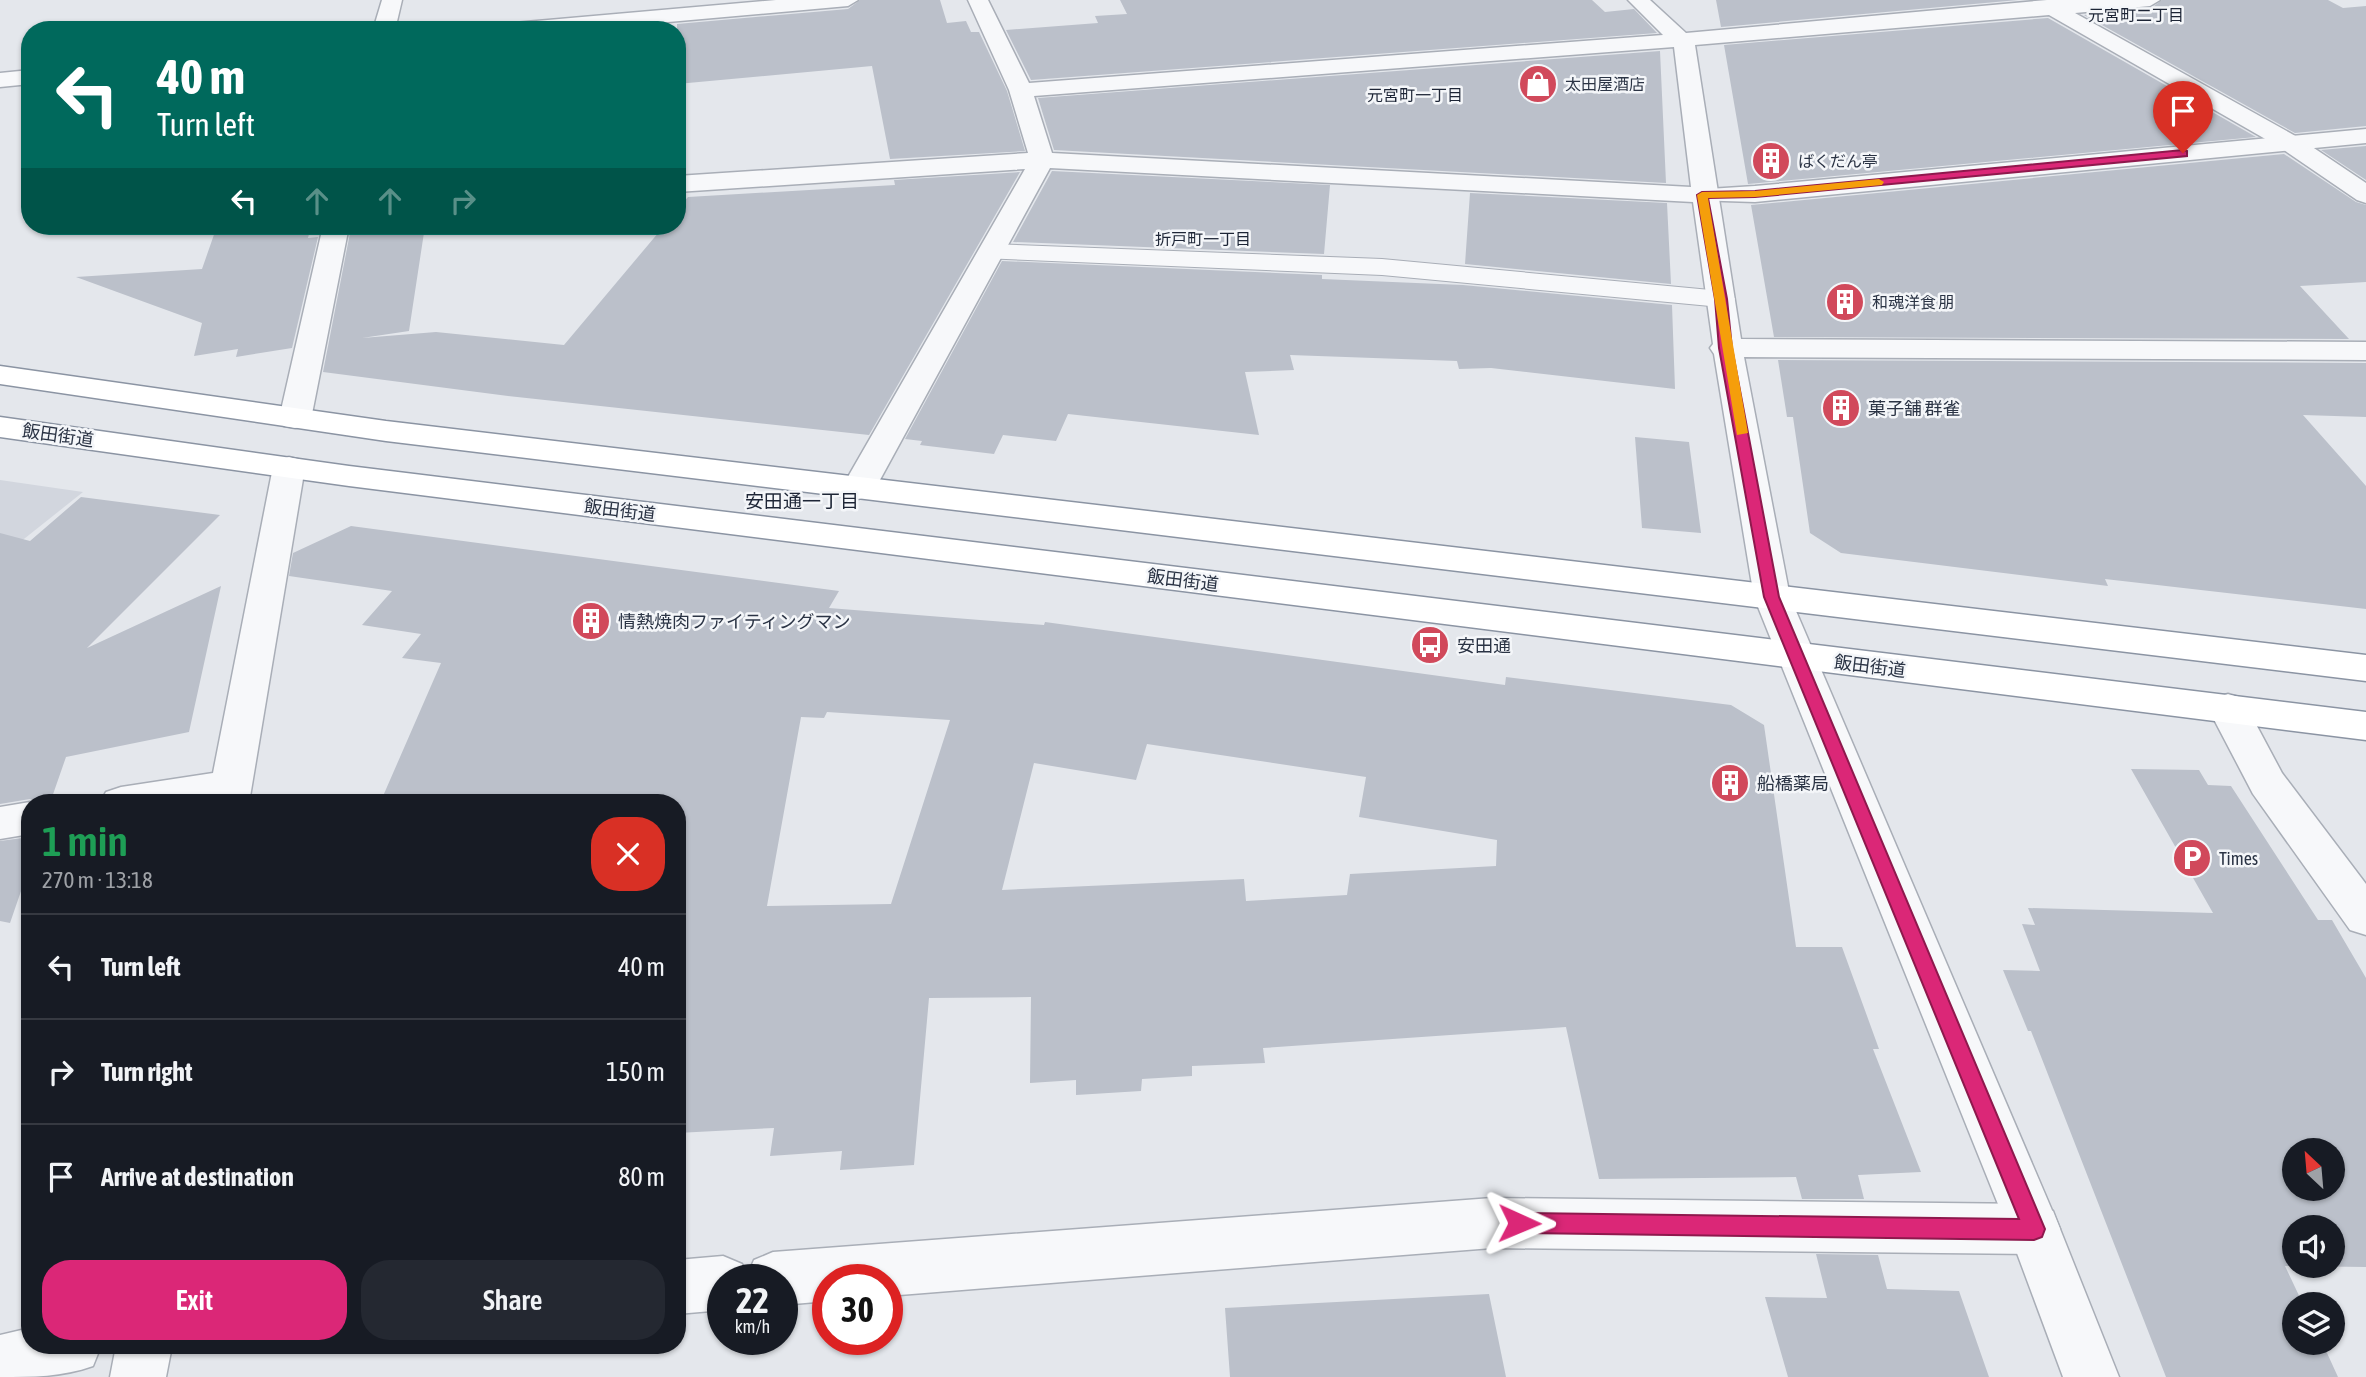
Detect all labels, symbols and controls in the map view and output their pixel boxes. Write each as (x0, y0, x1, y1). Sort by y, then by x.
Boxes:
district label: 元宮町二丁目 (2088, 6, 2184, 24)
text: 40 m (157, 48, 245, 104)
icon: left (42, 49, 133, 140)
shop icon: 太田屋酒店 (1517, 63, 1559, 105)
place label: 太田屋酒店 (1565, 75, 1645, 93)
pin (2153, 81, 2213, 153)
district label: 元宮町一丁目 (1367, 86, 1463, 104)
icon: arrive (2164, 92, 2202, 130)
text: Turn left (157, 106, 255, 143)
building icon: ばくだん亭 (1750, 140, 1792, 182)
place label: ばくだん亭 (1798, 152, 1878, 170)
icon: left (225, 182, 263, 220)
icon: ahead (298, 182, 336, 220)
icon: ahead (371, 182, 409, 220)
icon: right (444, 182, 482, 220)
district label: 折戸町一丁目 (1155, 230, 1251, 248)
building icon: 和魂洋食 朋 (1824, 281, 1866, 323)
place label: 和魂洋食 朋 (1872, 293, 1954, 311)
building icon: 菓子舗 群雀 (1820, 387, 1862, 429)
place label: 菓子舗 群雀 (1868, 398, 1960, 419)
street label: 飯田街道 (21, 420, 95, 450)
district label: 安田通一丁目 (745, 490, 859, 512)
street label: 飯田街道 (583, 495, 657, 525)
street label: 飯田街道 (1146, 565, 1220, 595)
building icon: 情熱焼肉ファイティングマン (570, 600, 612, 642)
place label: 情熱焼肉ファイティングマン (618, 611, 851, 632)
bus stop icon: 安田通 (1409, 624, 1451, 666)
place label: 安田通 (1457, 635, 1511, 656)
street label: 飯田街道 (1833, 651, 1907, 681)
building icon: 船橋薬局 (1709, 762, 1751, 804)
place label: 船橋薬局 (1757, 773, 1829, 794)
text: 1 min (42, 817, 128, 865)
button: close (591, 817, 665, 891)
parking icon: Times (2171, 837, 2213, 879)
place label: Times (2219, 848, 2258, 869)
text: 270 m · 13:18 (42, 867, 153, 893)
icon: left (42, 948, 80, 986)
text: Turn left (101, 952, 181, 982)
text: 40 m (618, 952, 665, 982)
icon: right (42, 1053, 80, 1091)
text: Turn right (101, 1057, 192, 1087)
text: 150 m (606, 1057, 665, 1087)
north arrow (2282, 1138, 2345, 1200)
map controls (2282, 1138, 2345, 1355)
icon: arrive (42, 1158, 80, 1196)
text: Arrive at destination (101, 1162, 294, 1192)
text: 80 m (618, 1162, 665, 1192)
position arrow (1482, 1186, 1556, 1260)
button: sound (2282, 1215, 2345, 1278)
button: Exit (42, 1260, 347, 1340)
button: Share (361, 1260, 665, 1340)
speed limit sign: 30 (812, 1264, 903, 1355)
text: 22 (736, 1280, 769, 1320)
button: layers (2282, 1292, 2345, 1355)
text: km/h (735, 1316, 770, 1337)

